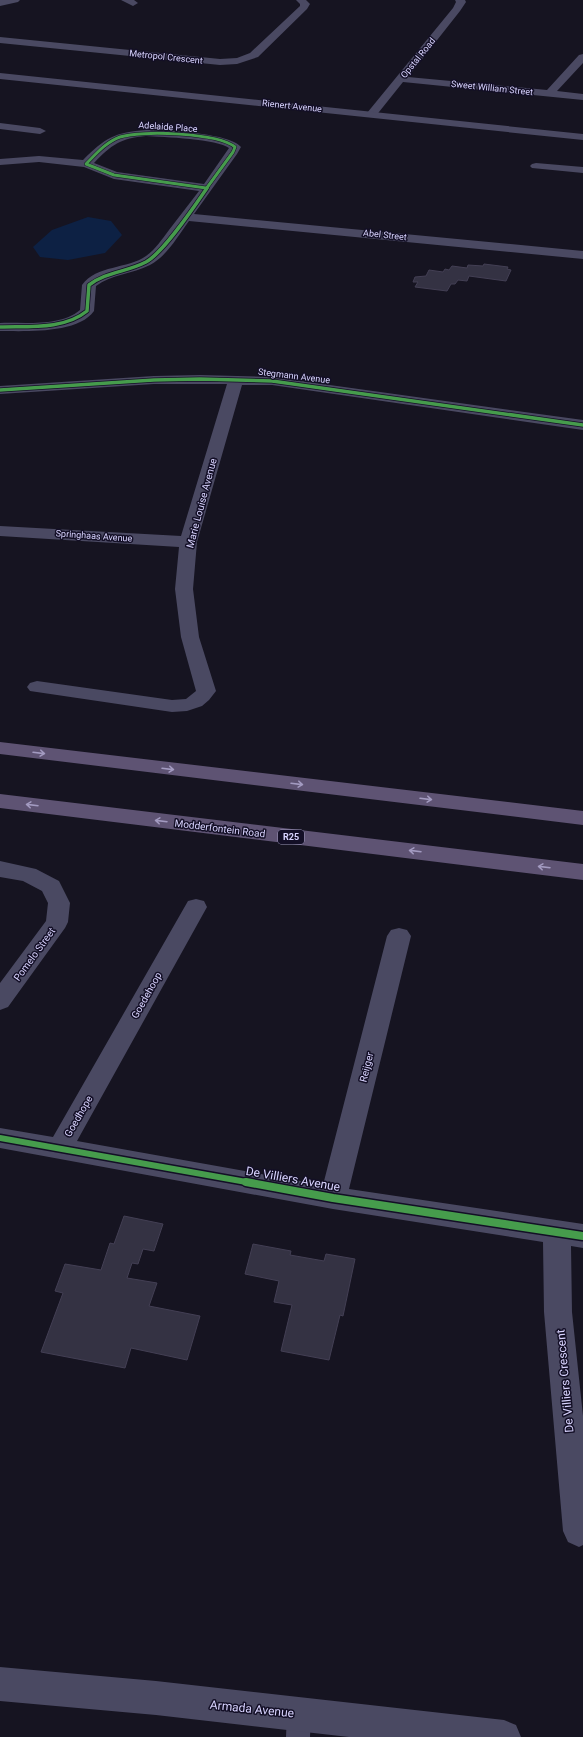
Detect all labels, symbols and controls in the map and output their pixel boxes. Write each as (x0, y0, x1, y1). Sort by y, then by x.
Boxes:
street label: Opstal Road (399, 36, 437, 80)
street label: Metropol Crescent (129, 48, 203, 66)
street label: Sweet William Street (451, 79, 534, 97)
street label: Rienert Avenue (262, 98, 323, 114)
street label: Adelaide Place (138, 120, 198, 134)
street label: Abel Street (363, 228, 407, 242)
street label: Stegmann Avenue (257, 367, 331, 385)
street label: Marie Louise Avenue (184, 457, 219, 549)
street label: Springhaas Avenue (55, 528, 133, 544)
one-way arrow (32, 749, 45, 757)
one-way arrow (161, 766, 174, 773)
one-way arrow (290, 781, 303, 788)
one-way arrow (419, 796, 432, 803)
one-way arrow (26, 801, 39, 809)
one-way arrow (155, 817, 168, 825)
street label: Modderfontein Road (174, 817, 266, 840)
road number: R25 (278, 830, 304, 844)
one-way arrow (409, 848, 422, 855)
one-way arrow (538, 863, 551, 871)
street label: Pomelo Street (11, 926, 57, 983)
street label: Goedehoop (129, 970, 164, 1020)
street label: Reijger (357, 1050, 376, 1083)
street label: Goedhope (62, 1094, 95, 1139)
street label: De Villiers Avenue (245, 1164, 341, 1194)
street label: De Villiers Crescent (554, 1329, 576, 1433)
street label: Armada Avenue (209, 1698, 295, 1720)

